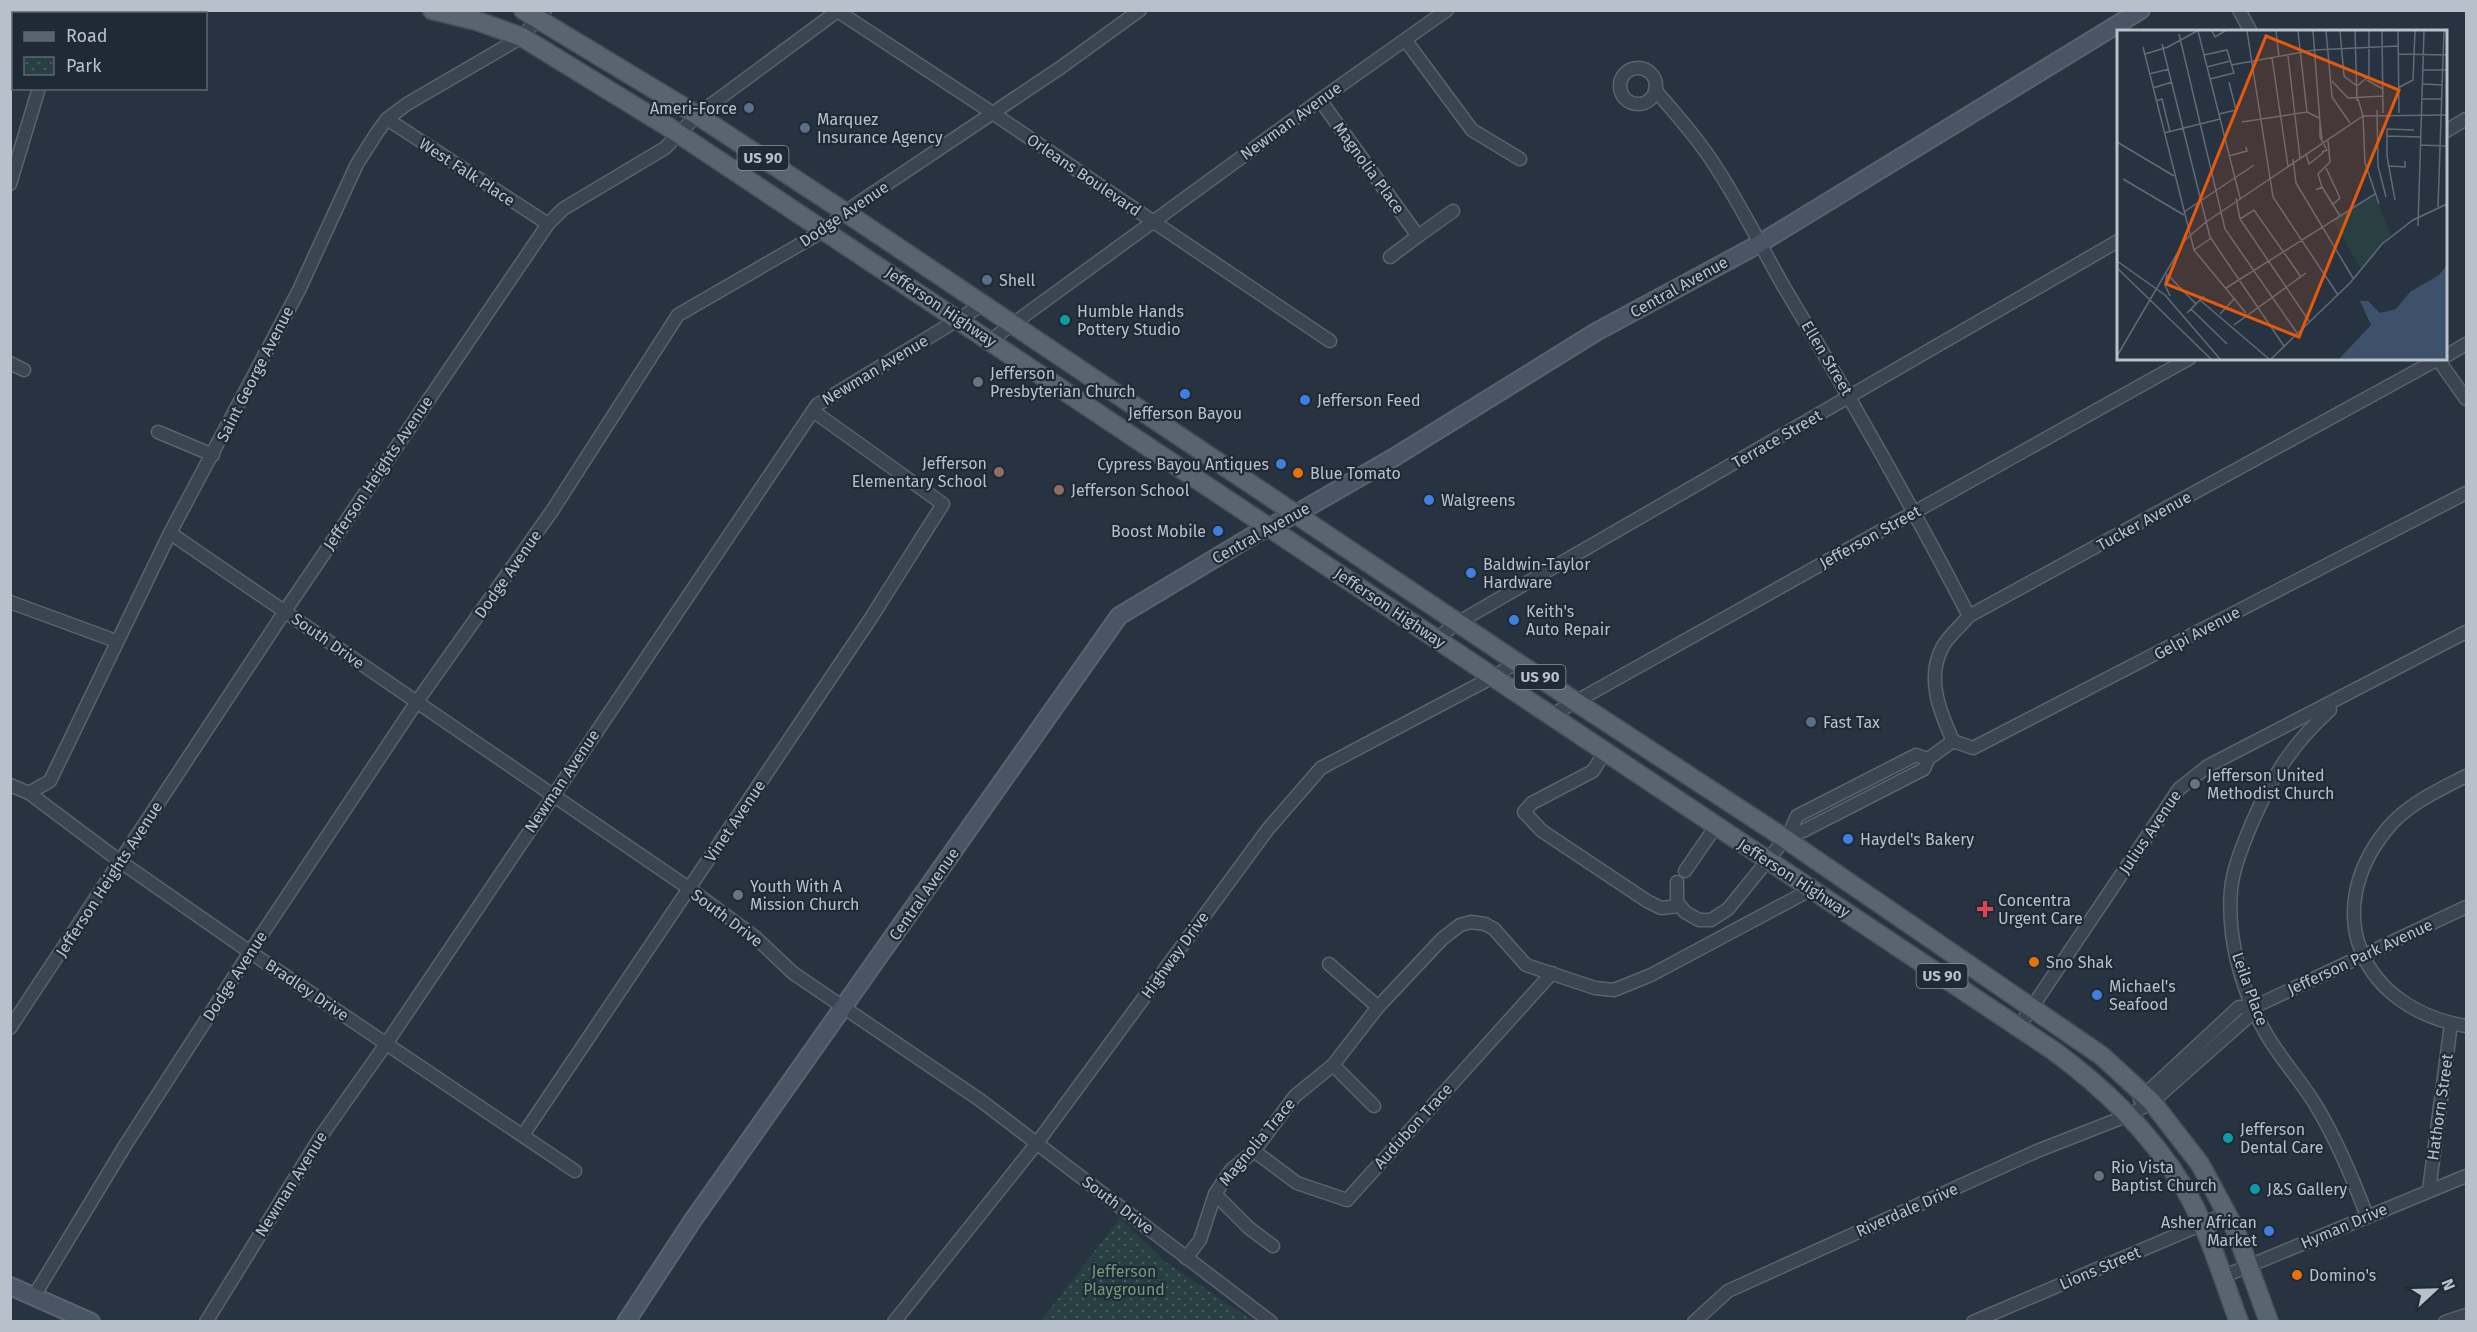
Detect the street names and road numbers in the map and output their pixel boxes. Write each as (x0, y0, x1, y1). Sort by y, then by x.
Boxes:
street label: Newman Avenue (1237, 78, 1345, 164)
street label: Magnolia Place (1329, 118, 1409, 218)
street label: Orleans Boulevard (1023, 130, 1145, 220)
street label: West Falk Place (416, 134, 518, 210)
road number: US 90 (738, 146, 789, 170)
street label: Dodge Avenue (796, 177, 892, 251)
street label: Central Avenue (1627, 252, 1731, 322)
street label: Jefferson Highway (882, 263, 1000, 351)
street label: Saint George Avenue (213, 303, 297, 445)
street label: Ellen Street (1797, 317, 1857, 399)
street label: Newman Avenue (819, 331, 931, 409)
street label: Jefferson Heights Avenue (319, 392, 437, 554)
street label: Terrace Street (1729, 406, 1825, 472)
street label: Tucker Avenue (2094, 487, 2194, 555)
street label: Central Avenue (1209, 498, 1313, 568)
street label: Jefferson Street (1816, 501, 1924, 573)
street label: Dodge Avenue (471, 526, 545, 622)
street label: Jefferson Highway (1331, 564, 1449, 652)
street label: Gelpi Avenue (2151, 602, 2243, 664)
street label: South Drive (288, 609, 368, 673)
road number: US 90 (1514, 665, 1566, 689)
street label: Newman Avenue (520, 726, 604, 836)
street label: Vinet Avenue (701, 776, 769, 866)
street label: Julius Avenue (2115, 786, 2185, 878)
street label: Jefferson Heights Avenue (52, 798, 166, 960)
street label: Jefferson Highway (1734, 835, 1854, 921)
street label: Central Avenue (885, 844, 963, 944)
street label: South Drive (688, 885, 766, 951)
street label: Highway Drive (1137, 908, 1213, 1002)
street label: Jefferson Park Avenue (2284, 915, 2436, 999)
street label: Dodge Avenue (199, 927, 271, 1025)
street label: Leila Place (2228, 950, 2272, 1028)
street label: Bradley Drive (262, 955, 352, 1025)
road number: US 90 (1916, 964, 1968, 988)
street label: Hathorn Street (2423, 1052, 2457, 1161)
street label: Audubon Trace (1370, 1080, 1456, 1172)
street label: Magnolia Trace (1215, 1094, 1299, 1190)
street label: Newman Avenue (251, 1128, 331, 1240)
street label: South Drive (1079, 1172, 1157, 1238)
street label: Riverdale Drive (1853, 1179, 1961, 1241)
street label: Hyman Drive (2298, 1199, 2390, 1253)
street label: Lions Street (2057, 1242, 2144, 1294)

